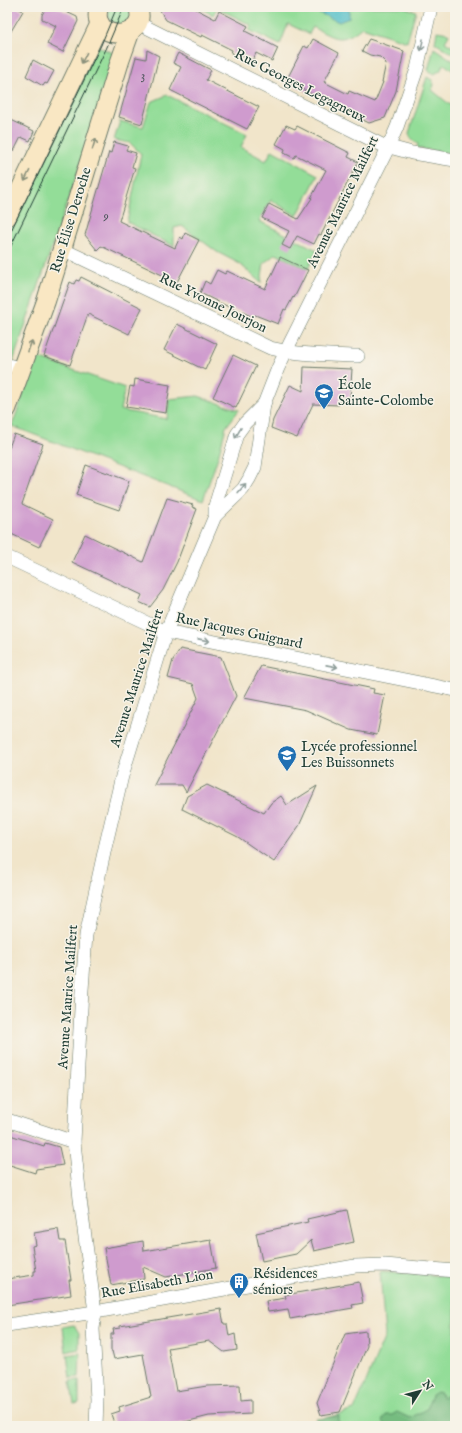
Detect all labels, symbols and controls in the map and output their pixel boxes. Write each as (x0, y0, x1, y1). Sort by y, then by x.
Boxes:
one-way arrow (418, 38, 426, 51)
street label: Rue Georges Legagneux (231, 45, 369, 127)
one-way arrow (79, 52, 87, 64)
house number: 3 (141, 68, 145, 83)
street label: Avenue Maurice Mailfert (303, 133, 383, 272)
one-way arrow (91, 138, 98, 151)
street label: Rue Élise Deroche (45, 164, 96, 275)
one-way arrow (23, 169, 30, 181)
house number: 9 (102, 209, 109, 224)
street label: Rue Yvonne Jourjon (156, 269, 270, 337)
one-way arrow (27, 339, 34, 352)
place label: École Sainte-Colombe (338, 375, 434, 410)
school or university icon: École Sainte-Colombe (313, 382, 335, 410)
one-way arrow (234, 427, 242, 439)
one-way arrow (238, 483, 247, 494)
street label: Avenue Maurice Mailfert (106, 606, 168, 751)
street label: Rue Jacques Guignard (174, 609, 305, 653)
one-way arrow (197, 637, 210, 645)
one-way arrow (325, 662, 338, 670)
place label: Lycée professionnel Les Buissonnets (301, 738, 417, 772)
school or university icon: Lycée professionnel Les Buissonnets (276, 744, 298, 772)
street label: Avenue Maurice Mailfert (54, 924, 82, 1071)
street label: Rue Elisabeth Lion (100, 1265, 215, 1303)
place label: Résidences séniors (253, 1265, 317, 1299)
building icon: Résidences séniors (228, 1271, 250, 1299)
north arrow (400, 1371, 440, 1411)
text: N (418, 1377, 436, 1394)

